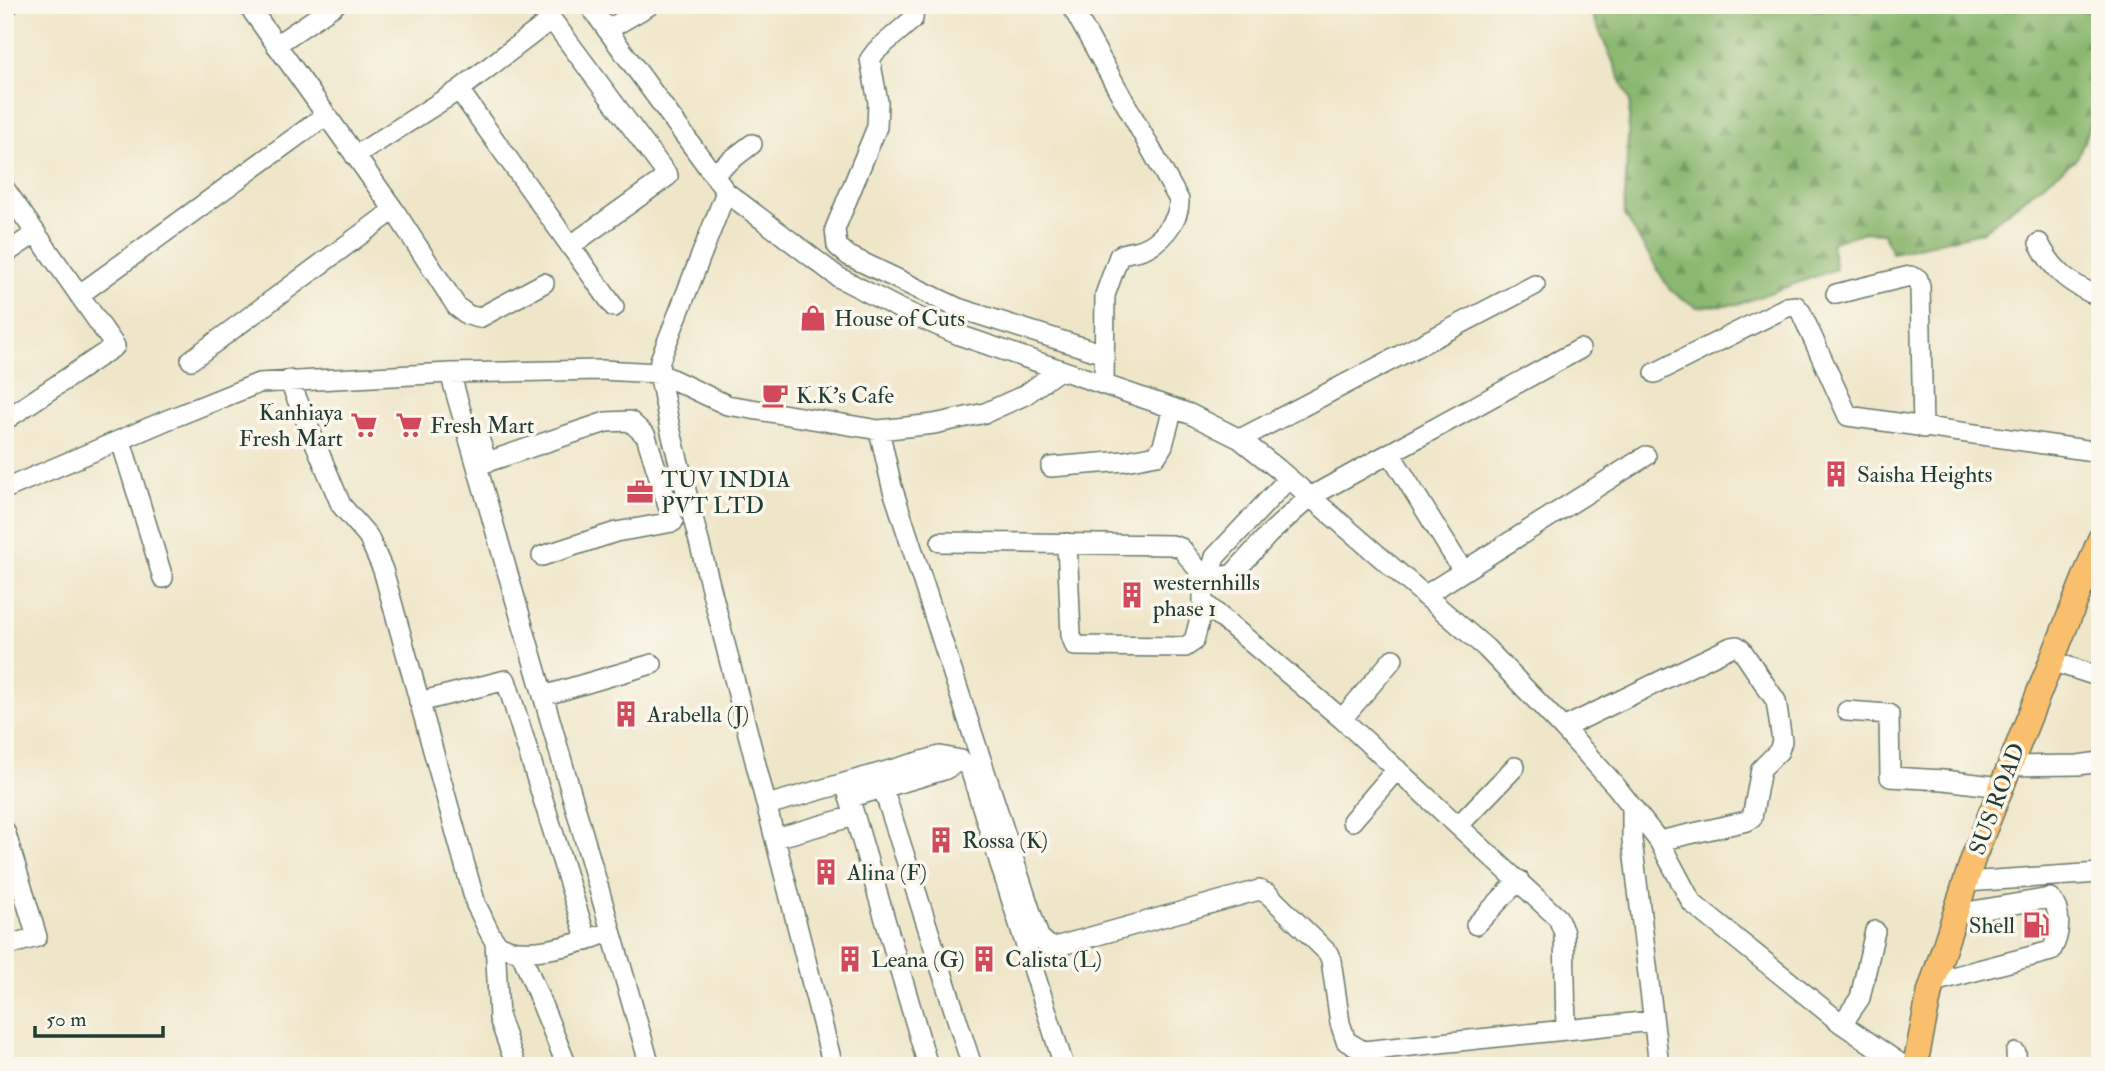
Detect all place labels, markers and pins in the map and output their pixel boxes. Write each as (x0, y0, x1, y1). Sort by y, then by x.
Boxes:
shop icon: House of Cuts (798, 303, 828, 333)
place label: House of Cuts (834, 304, 965, 333)
cafe icon: K.K's Cafe (760, 380, 790, 410)
place label: K.K's Cafe (796, 381, 894, 410)
place label: Kanhiaya Fresh Mart (239, 398, 344, 453)
supermarket icon: Kanhiaya Fresh Mart (349, 410, 379, 440)
supermarket icon: Fresh Mart (394, 410, 424, 440)
place label: Fresh Mart (430, 411, 534, 440)
building icon: Saisha Heights (1821, 459, 1851, 489)
place label: Saisha Heights (1857, 460, 1993, 489)
place label: TUV INDIA PVT LTD (661, 465, 791, 520)
office icon: TUV INDIA PVT LTD (625, 477, 655, 507)
place label: westernhills phase 1 (1152, 568, 1260, 624)
building icon: westernhills phase 1 (1117, 580, 1147, 610)
building icon: Arabella (J) (611, 699, 641, 729)
place label: Arabella (J) (646, 700, 749, 729)
building icon: Rossa (K) (926, 825, 956, 855)
place label: Rossa (K) (962, 826, 1048, 855)
building icon: Alina (F) (811, 857, 841, 887)
place label: Alina (F) (846, 858, 927, 887)
fuel station icon: Shell (2021, 910, 2051, 940)
place label: Shell (1969, 911, 2015, 940)
building icon: Leana (G) (835, 944, 865, 974)
building icon: Calista (L) (969, 944, 999, 974)
place label: Leana (G) (871, 945, 965, 974)
place label: Calista (L) (1005, 945, 1102, 974)

